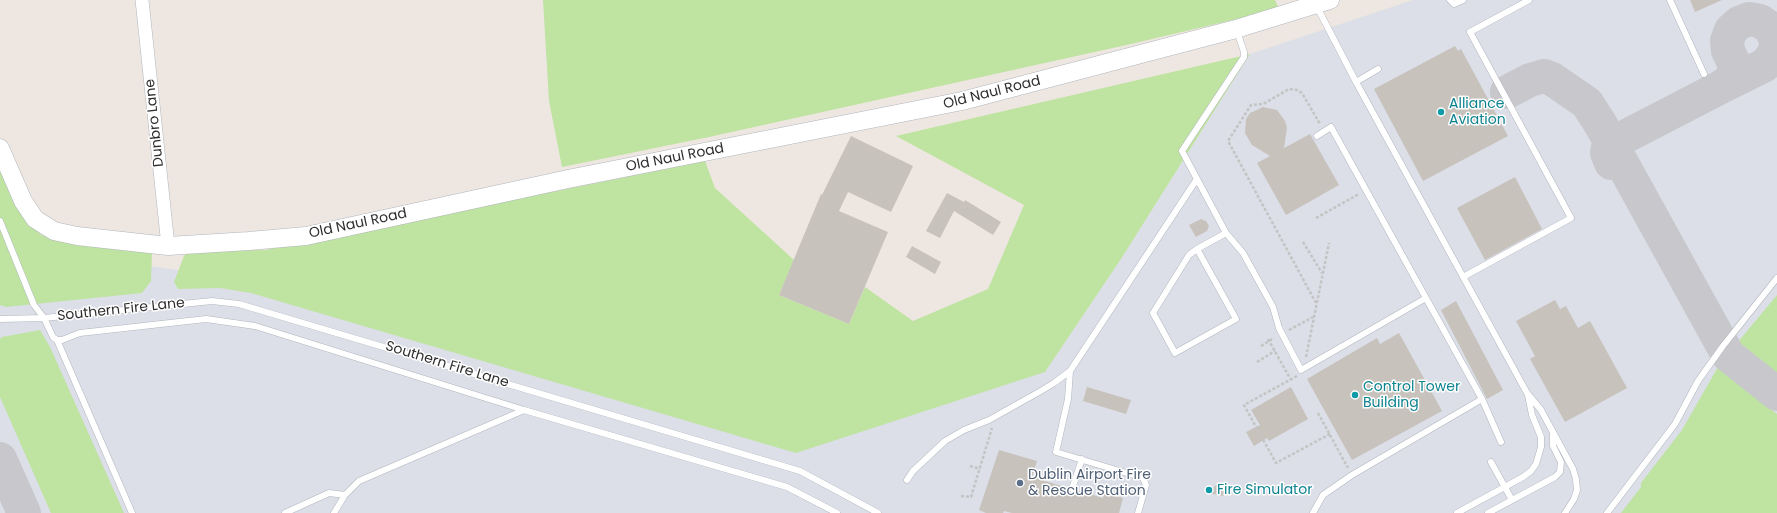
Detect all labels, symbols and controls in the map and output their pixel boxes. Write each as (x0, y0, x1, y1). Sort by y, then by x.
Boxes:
street label: Old Naul Road (942, 73, 1042, 113)
street label: Dunbro Lane (142, 78, 168, 168)
place label: Alliance Aviation (1449, 96, 1506, 128)
marker: Alliance Aviation (1436, 107, 1446, 117)
street label: Old Naul Road (625, 140, 725, 176)
street label: Old Naul Road (308, 205, 408, 243)
street label: Southern Fire Lane (56, 295, 186, 325)
street label: Southern Fire Lane (383, 338, 511, 392)
place label: Control Tower Building (1363, 379, 1460, 412)
marker: Control Tower Building (1350, 390, 1360, 400)
place label: Dublin Airport Fire & Rescue Station (1028, 467, 1151, 500)
marker: Dublin Airport Fire & Rescue Station (1015, 478, 1025, 488)
place label: Fire Simulator (1217, 482, 1312, 498)
marker: Fire Simulator (1204, 485, 1214, 495)

